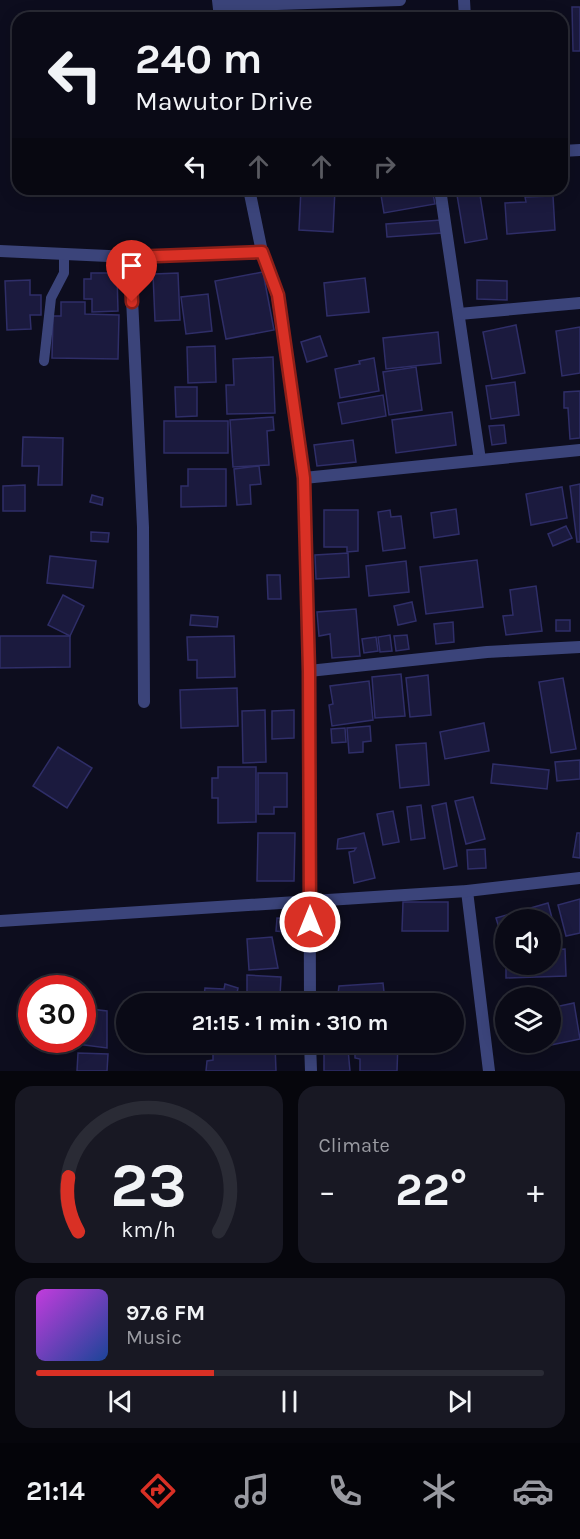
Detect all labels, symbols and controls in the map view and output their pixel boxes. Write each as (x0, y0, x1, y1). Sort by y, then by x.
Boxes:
text: 240 m (135, 34, 262, 84)
icon: left (36, 36, 114, 114)
text: Mawutor Drive (135, 85, 313, 117)
icon: left (179, 150, 212, 183)
icon: ahead (242, 150, 275, 183)
icon: ahead (305, 150, 338, 183)
icon: right (368, 150, 401, 183)
pin (106, 240, 157, 302)
icon: arrive (115, 249, 148, 282)
position arrow (278, 890, 342, 954)
map controls (495, 909, 561, 1053)
button: sound (495, 909, 561, 975)
speed limit sign: 30 (18, 975, 96, 1053)
button: layers (495, 987, 561, 1053)
text: 21:15 · 1 min · 310 m (192, 1010, 388, 1036)
text: Climate (319, 1134, 390, 1157)
text: 23 (110, 1149, 187, 1222)
text: 22° (395, 1164, 467, 1216)
text: − (319, 1172, 336, 1210)
text: + (527, 1172, 544, 1210)
text: km/h (122, 1217, 176, 1242)
text: 97.6 FM (126, 1300, 205, 1326)
text: Music (126, 1326, 182, 1349)
icon: previous (104, 1385, 137, 1418)
icon: pause (273, 1385, 306, 1418)
icon: next (443, 1385, 476, 1418)
icon: directions (137, 1470, 179, 1512)
icon: music (231, 1470, 273, 1512)
icon: phone (324, 1470, 366, 1512)
icon: climate (418, 1470, 460, 1512)
icon: car (512, 1470, 554, 1512)
text: 21:14 (26, 1475, 85, 1507)

